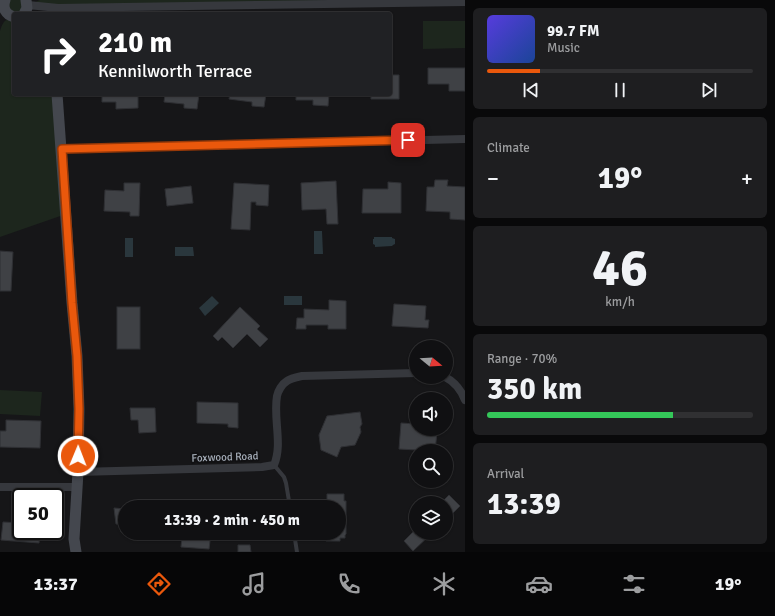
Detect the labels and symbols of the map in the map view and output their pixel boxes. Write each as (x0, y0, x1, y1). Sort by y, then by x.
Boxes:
pin (391, 123, 425, 157)
north arrow (409, 340, 453, 384)
position arrow (57, 435, 99, 477)
street label: Foxwood Road (191, 449, 259, 465)
speed limit sign: 50 (12, 488, 64, 540)

